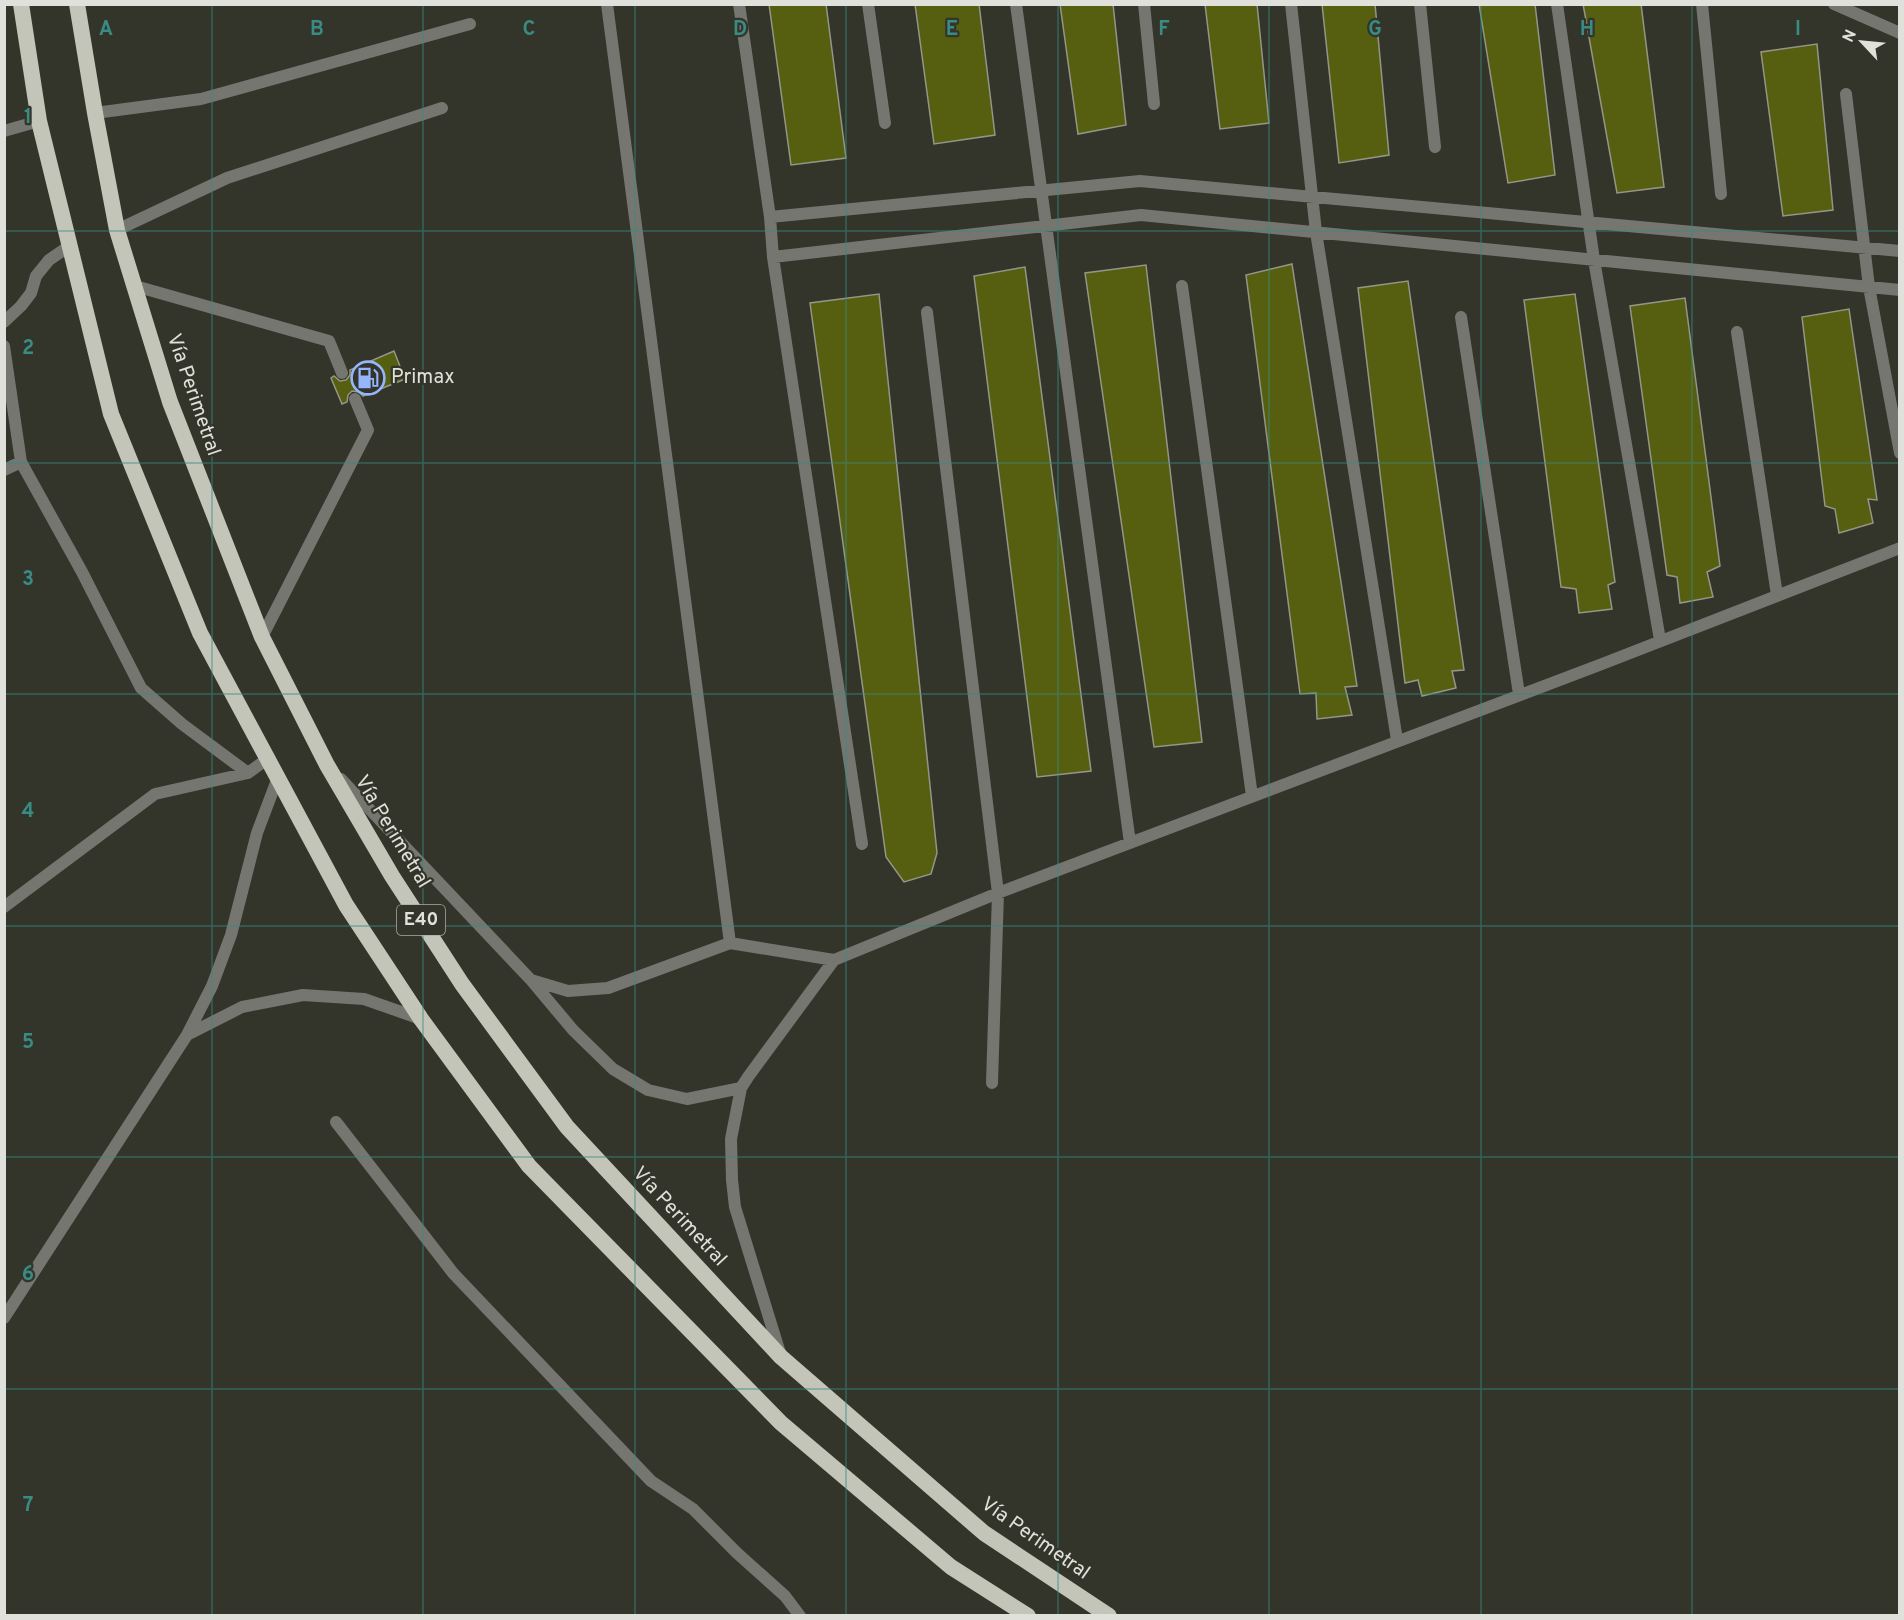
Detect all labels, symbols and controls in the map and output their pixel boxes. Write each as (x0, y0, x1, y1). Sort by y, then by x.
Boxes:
north arrow (1832, 12, 1892, 72)
text: A (99, 17, 113, 43)
text: B (310, 17, 324, 43)
text: C (523, 17, 535, 43)
text: D (733, 17, 747, 43)
text: E (946, 17, 958, 43)
text: F (1158, 17, 1170, 43)
text: G (1368, 17, 1382, 43)
text: H (1580, 17, 1594, 43)
text: I (1795, 17, 1801, 43)
text: N (1839, 27, 1862, 46)
text: 1 (24, 105, 32, 131)
street label: Vía Perimetral (160, 331, 226, 459)
text: 2 (22, 336, 34, 362)
fuel station icon: Primax (350, 360, 386, 396)
place label: Primax (391, 365, 455, 391)
text: 3 (22, 567, 34, 593)
street label: Vía Perimetral (348, 771, 436, 893)
text: 4 (22, 799, 34, 825)
road number: E40 (397, 905, 445, 935)
text: 5 (22, 1030, 34, 1056)
street label: Vía Perimetral (626, 1162, 732, 1272)
text: 6 (22, 1262, 34, 1288)
street label: Vía Perimetral (975, 1492, 1095, 1586)
text: 7 (23, 1493, 33, 1519)

